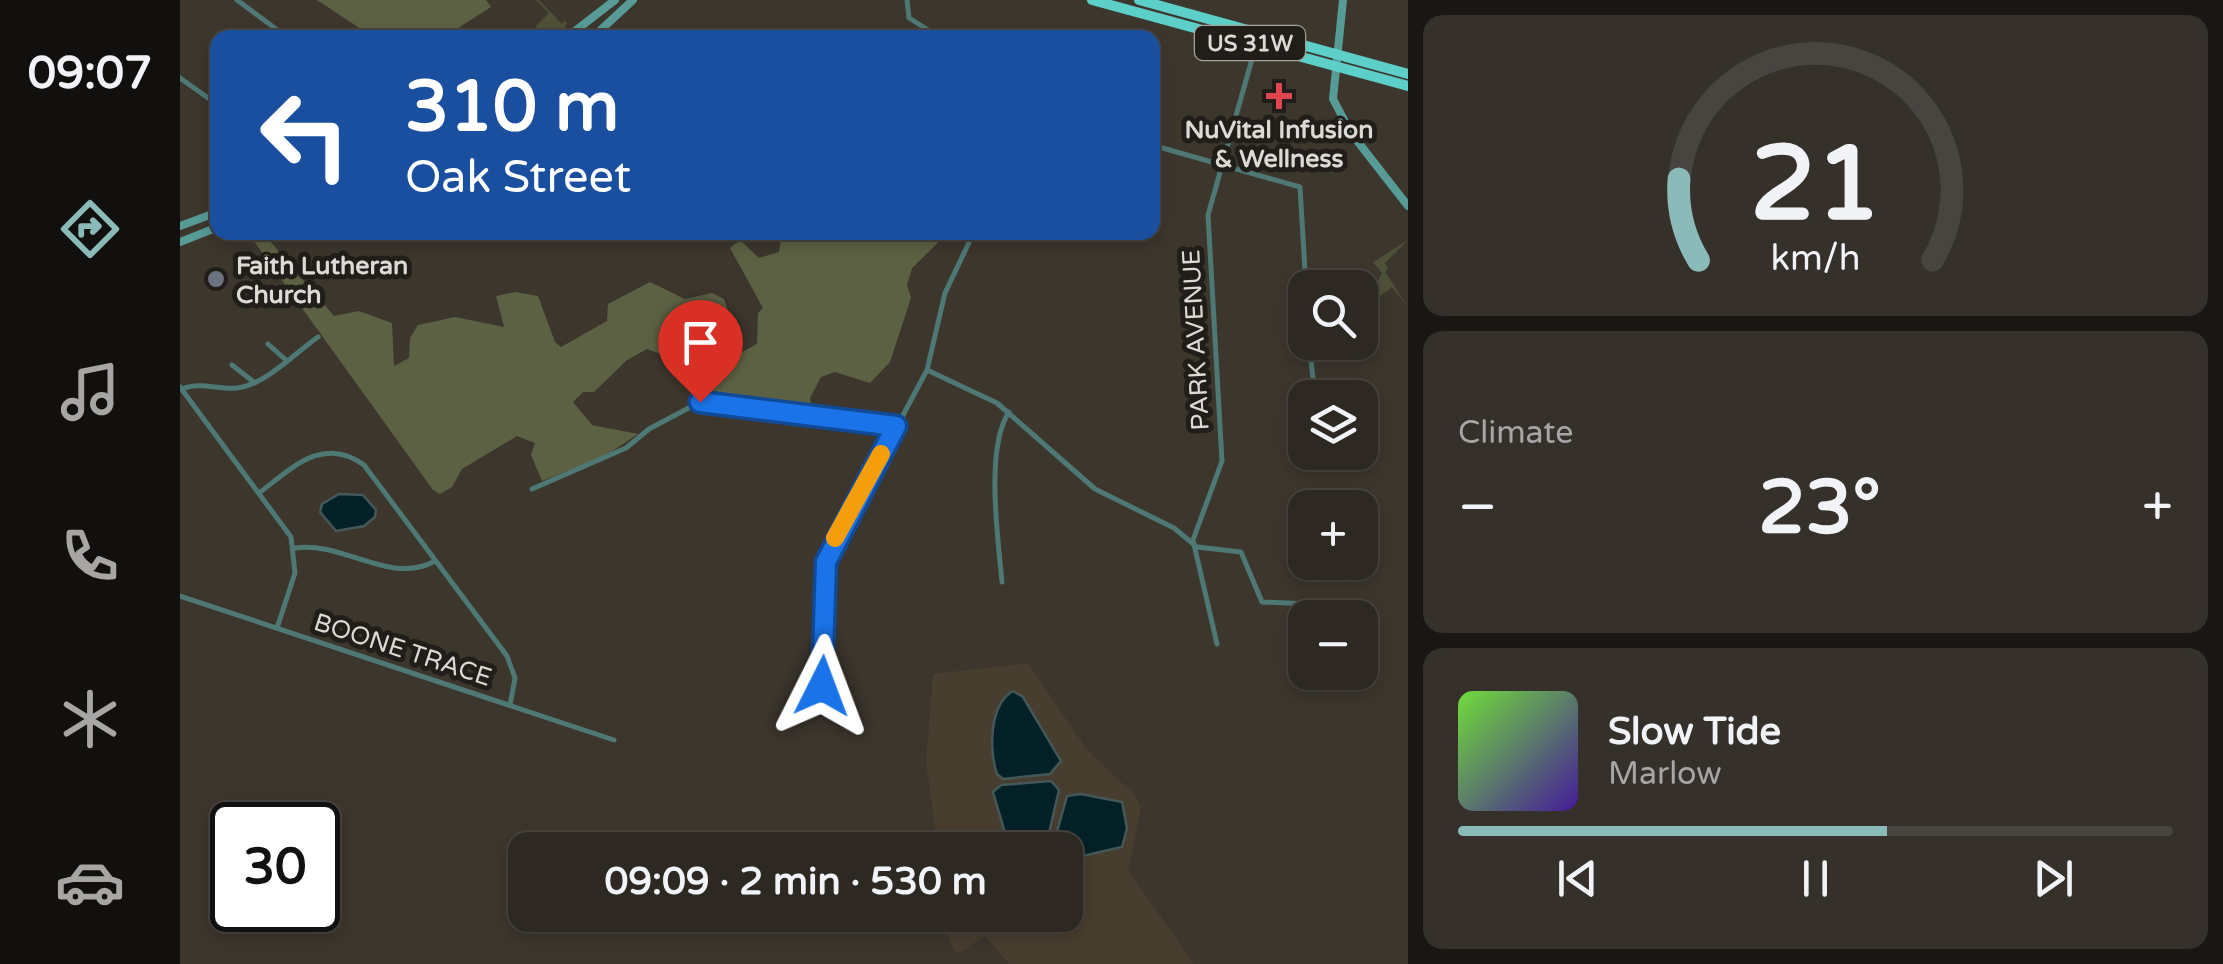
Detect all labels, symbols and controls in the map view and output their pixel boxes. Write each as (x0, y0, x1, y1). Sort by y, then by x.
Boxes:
road number: US 31W (1195, 26, 1305, 60)
text: 09:07 (28, 47, 152, 101)
text: 310 m (405, 66, 619, 150)
icon: left (240, 70, 370, 200)
marker: NuVital Infusion & Wellness (1266, 83, 1292, 109)
place label: NuVital Infusion & Wellness (1184, 115, 1374, 174)
text: 21 (1750, 123, 1881, 248)
text: Oak Street (405, 151, 631, 205)
icon: directions (55, 194, 125, 264)
text: km/h (1771, 237, 1860, 280)
street label: PARK AVENUE (1176, 249, 1216, 431)
place label: Faith Lutheran Church (236, 251, 408, 310)
marker: Faith Lutheran Church (205, 268, 227, 290)
map controls (1288, 270, 1378, 690)
button: search (1288, 270, 1378, 360)
pin (658, 300, 743, 403)
icon: arrive (673, 315, 728, 370)
icon: music (55, 357, 125, 427)
button: layers (1288, 380, 1378, 470)
text: Climate (1458, 414, 1573, 452)
text: 23° (1758, 463, 1881, 553)
text: − (1458, 475, 1497, 541)
text: + (2142, 475, 2173, 541)
button: + (1288, 490, 1378, 580)
icon: phone (55, 521, 125, 591)
button: − (1288, 600, 1378, 690)
street label: BOONE TRACE (310, 607, 495, 693)
position arrow (770, 634, 874, 738)
icon: climate (55, 684, 125, 754)
text: Slow Tide (1608, 709, 1781, 755)
text: Marlow (1608, 755, 1722, 793)
speed limit sign: 30 (210, 802, 340, 932)
icon: car (55, 847, 125, 917)
icon: previous (1550, 851, 1605, 906)
icon: pause (1788, 851, 1843, 906)
icon: next (2026, 851, 2081, 906)
text: 09:09 · 2 min · 530 m (604, 859, 987, 905)

